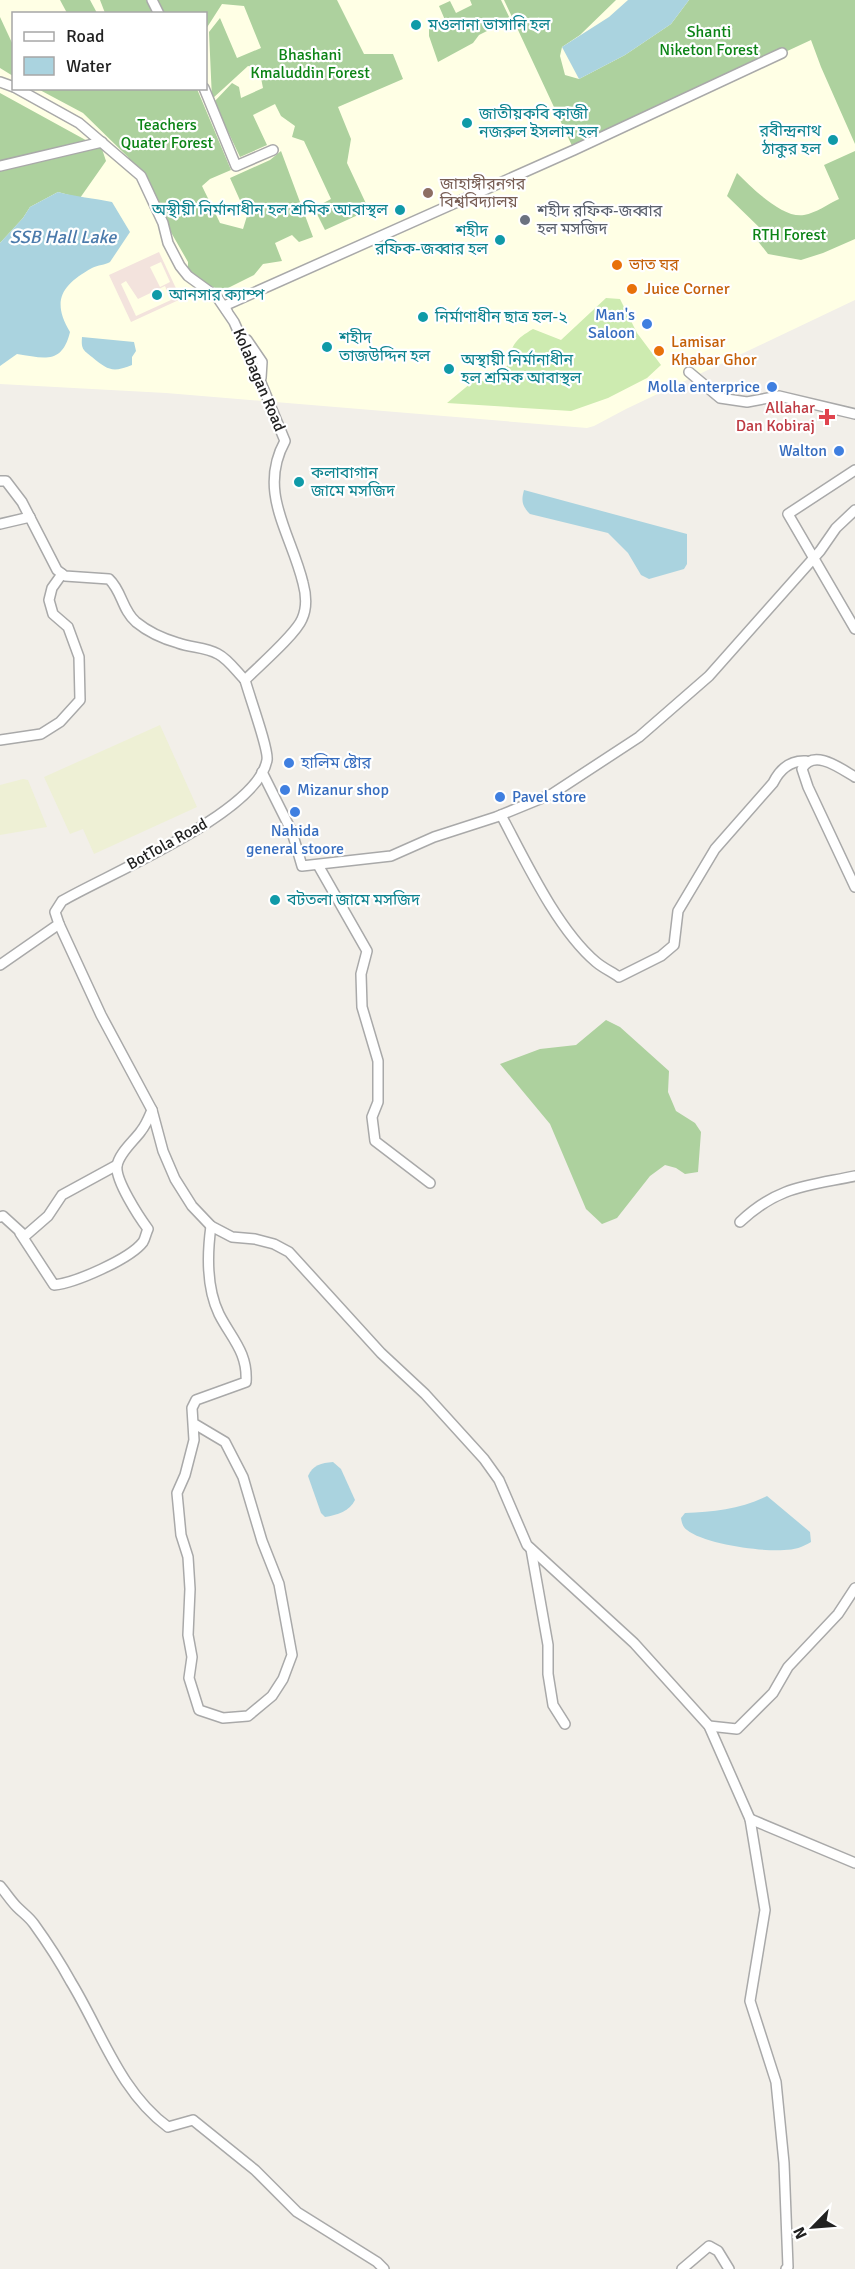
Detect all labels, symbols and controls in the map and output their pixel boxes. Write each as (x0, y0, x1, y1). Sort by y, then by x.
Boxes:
legend (12, 12, 207, 90)
place label: মওলানা ভাসানি হল (427, 15, 551, 35)
marker: মওলানা ভাসানি হল (409, 18, 423, 32)
park label: Shanti Niketon Forest (659, 22, 759, 60)
text: Road (66, 25, 105, 47)
park label: Bhashani Kmaluddin Forest (250, 45, 370, 83)
text: Water (66, 55, 112, 77)
place label: জাতীয়কবি কাজী নজরুল ইসলাম হল (478, 104, 599, 142)
park label: Teachers Quater Forest (121, 115, 214, 153)
marker: জাতীয়কবি কাজী নজরুল ইসলাম হল (460, 116, 474, 130)
place label: রবীন্দ্রনাথ ঠাকুর হল (759, 121, 822, 159)
marker: রবীন্দ্রনাথ ঠাকুর হল (826, 133, 840, 147)
place label: জাহাঙ্গীরনগর বিশ্ববিদ্যালয় (439, 174, 526, 212)
marker: জাহাঙ্গীরনগর বিশ্ববিদ্যালয় (421, 186, 435, 200)
place label: অস্থীয়ী নির্মানাধীন হল শ্রমিক আবাস্থল (151, 200, 388, 220)
place label: শহীদ রফিক-জব্বার হল মসজিদ (536, 201, 663, 239)
marker: অস্থীয়ী নির্মানাধীন হল শ্রমিক আবাস্থল (393, 203, 407, 217)
marker: শহীদ রফিক-জব্বার হল মসজিদ (518, 213, 532, 227)
place label: শহীদ রফিক-জব্বার হল (374, 221, 489, 259)
park label: RTH Forest (752, 225, 826, 245)
water label: SSB Hall Lake (10, 226, 117, 248)
marker: শহীদ রফিক-জব্বার হল (493, 233, 507, 247)
place label: ভাত ঘর (628, 255, 679, 275)
marker: ভাত ঘর (610, 258, 624, 272)
place label: Juice Corner (644, 279, 730, 299)
marker: Juice Corner (625, 282, 639, 296)
place label: আনসার ক্যাম্প (168, 285, 265, 305)
marker: আনসার ক্যাম্প (150, 288, 164, 302)
place label: Man's Saloon (588, 305, 635, 343)
place label: নির্মাণাধীন ছাত্র হল-২ (434, 307, 568, 327)
marker: নির্মাণাধীন ছাত্র হল-২ (416, 310, 430, 324)
marker: Man's Saloon (640, 317, 654, 331)
street label: Kolabagan Road (228, 325, 290, 435)
place label: শহীদ তাজউদ্দিন হল (338, 328, 431, 366)
place label: Lamisar Khabar Ghor (671, 332, 757, 370)
marker: শহীদ তাজউদ্দিন হল (320, 340, 334, 354)
marker: Lamisar Khabar Ghor (652, 344, 666, 358)
place label: অস্থায়ী নির্মানাধীন হল শ্রমিক আবাস্থল (460, 350, 582, 388)
marker: অস্থায়ী নির্মানাধীন হল শ্রমিক আবাস্থল (442, 362, 456, 376)
place label: Molla enterprice (647, 377, 760, 397)
marker: Molla enterprice (765, 380, 779, 394)
place label: Allahar Dan Kobiraj (736, 398, 815, 436)
marker: Allahar Dan Kobiraj (820, 410, 834, 424)
place label: Walton (779, 441, 827, 461)
marker: Walton (832, 444, 846, 458)
place label: কলাবাগান জামে মসজিদ (310, 463, 396, 501)
marker: কলাবাগান জামে মসজিদ (292, 475, 306, 489)
place label: হালিম ষ্টোর (300, 753, 372, 773)
marker: হালিম ষ্টোর (282, 756, 296, 770)
place label: Mizanur shop (297, 780, 389, 800)
marker: Mizanur shop (278, 783, 292, 797)
place label: Pavel store (512, 787, 586, 807)
marker: Pavel store (493, 790, 507, 804)
marker: Nahida general stoore (288, 805, 302, 819)
street label: BotTola Road (123, 814, 211, 874)
place label: Nahida general stoore (246, 821, 344, 859)
place label: বটতলা জামে মসজিদ (286, 890, 421, 910)
marker: বটতলা জামে মসজিদ (268, 893, 282, 907)
north arrow (783, 2197, 843, 2257)
text: N (789, 2224, 812, 2242)

